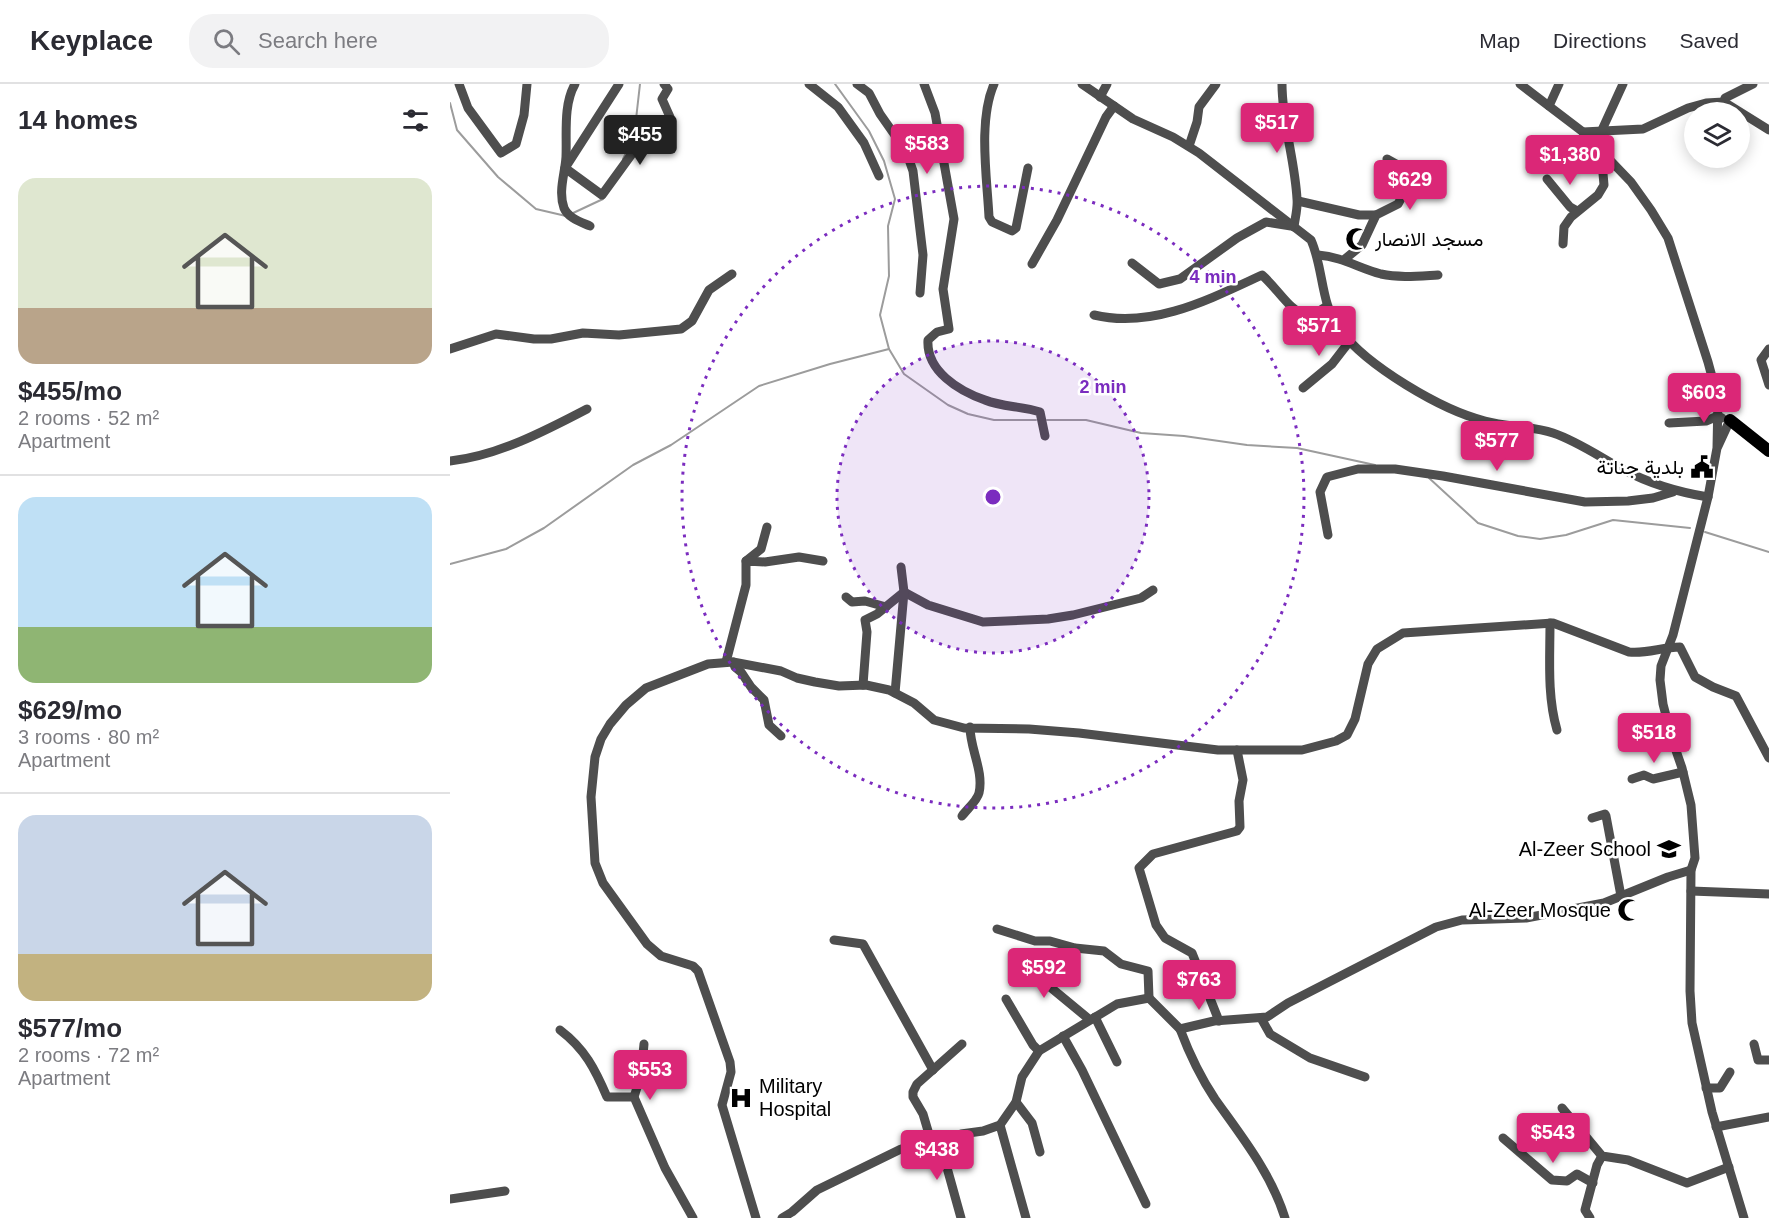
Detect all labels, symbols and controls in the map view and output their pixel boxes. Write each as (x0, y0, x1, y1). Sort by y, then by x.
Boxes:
search box (189, 14, 609, 68)
text: Keyplace (30, 25, 153, 56)
icon: search (210, 25, 243, 58)
text: Search here (258, 28, 378, 53)
text: Map (1479, 29, 1520, 52)
text: Directions (1553, 29, 1646, 52)
text: Saved (1679, 29, 1739, 52)
map controls (1684, 102, 1750, 168)
button: layers (1684, 102, 1750, 168)
pin: $517 (1241, 103, 1313, 154)
icon: filters (399, 104, 432, 137)
text: 14 homes (18, 105, 138, 135)
text: $517 (1255, 111, 1299, 133)
pin: $455 (604, 115, 676, 166)
text: $455 (618, 123, 662, 145)
pin: $583 (891, 124, 963, 175)
text: $583 (905, 132, 949, 154)
pin: $1,380 (1521, 135, 1619, 186)
text: $1,380 (1539, 143, 1601, 165)
pin: $629 (1374, 160, 1446, 211)
text: $629 (1388, 168, 1432, 190)
icon: home (171, 217, 279, 325)
mosque icon: مسجد الانصار (1344, 226, 1370, 252)
place label: مسجد الانصار (1374, 228, 1483, 252)
text: 4 min (1189, 267, 1237, 287)
pin: $571 (1283, 306, 1355, 357)
text: $571 (1297, 314, 1341, 336)
pin: $603 (1668, 373, 1740, 424)
text: $455/mo (18, 376, 122, 406)
text: 2 min (1079, 377, 1127, 397)
text: $603 (1682, 381, 1726, 403)
text: 2 rooms · 52 m² (18, 407, 159, 429)
pin: $577 (1461, 421, 1533, 472)
text: $577 (1475, 429, 1519, 451)
text: Apartment (18, 430, 110, 452)
public building icon: بلدية جناتة (1689, 454, 1715, 480)
place label: بلدية جناتة (1597, 456, 1684, 479)
centre of rings (983, 487, 1003, 507)
icon: home (171, 536, 279, 644)
text: $629/mo (18, 695, 122, 725)
pin: $518 (1618, 713, 1690, 764)
text: $518 (1632, 721, 1676, 743)
text: 3 rooms · 80 m² (18, 726, 159, 748)
text: Apartment (18, 749, 110, 771)
school or university icon: Al-Zeer School (1656, 836, 1682, 862)
place label: Al-Zeer School (1519, 838, 1651, 860)
icon: home (171, 854, 279, 962)
mosque icon: Al-Zeer Mosque (1616, 897, 1642, 923)
place label: Al-Zeer Mosque (1469, 899, 1611, 921)
pin: $592 (1008, 948, 1080, 999)
text: $592 (1022, 956, 1066, 978)
pin: $763 (1163, 960, 1235, 1011)
text: $763 (1177, 968, 1221, 990)
text: $577/mo (18, 1013, 122, 1043)
text: 2 rooms · 72 m² (18, 1044, 159, 1066)
pin: $553 (614, 1050, 686, 1101)
text: $553 (628, 1058, 672, 1080)
text: Apartment (18, 1067, 110, 1089)
place label: Military Hospital (759, 1075, 831, 1120)
hospital icon: Military Hospital (728, 1085, 754, 1111)
pin: $543 (1517, 1113, 1589, 1164)
text: $543 (1531, 1121, 1575, 1143)
pin: $438 (901, 1130, 973, 1181)
text: $438 (915, 1138, 959, 1160)

